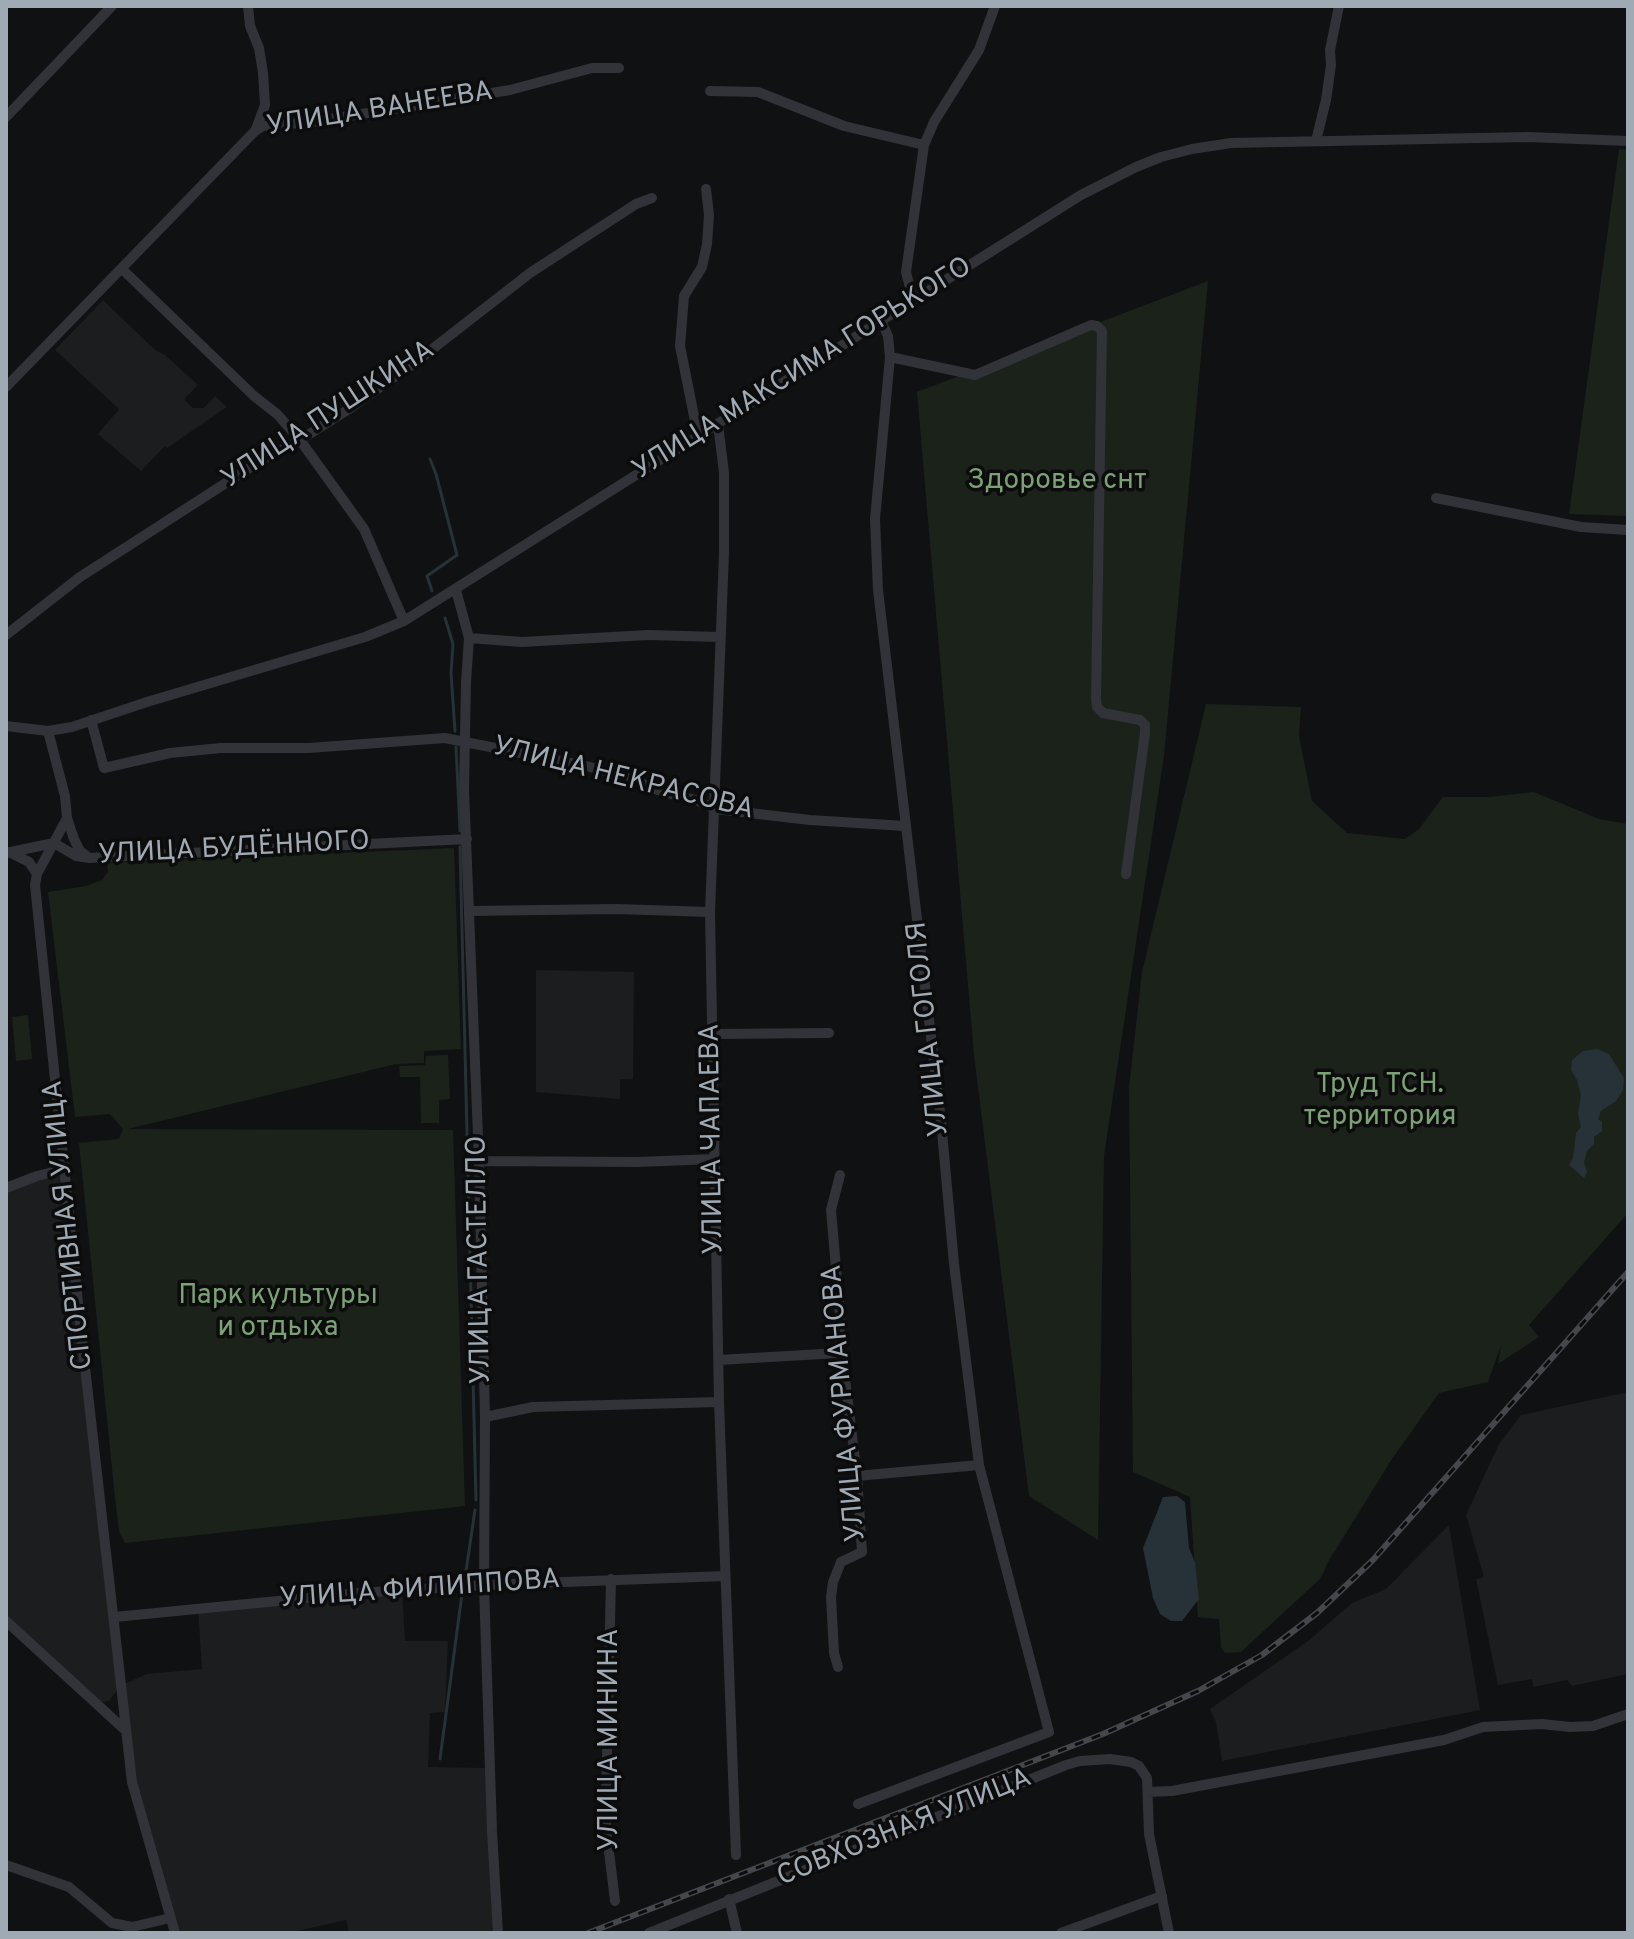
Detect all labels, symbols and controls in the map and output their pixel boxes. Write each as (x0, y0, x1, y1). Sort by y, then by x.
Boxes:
street label: УЛИЦА ВАНЕЕВА (265, 77, 495, 145)
street label: УЛИЦА МАКСИМА ГОРЬКОГО (627, 252, 979, 488)
street label: УЛИЦА ПУШКИНА (216, 335, 442, 497)
park label: Здоровье снт (967, 465, 1147, 499)
street label: УЛИЦА НЕКРАСОВА (489, 731, 757, 829)
street label: УЛИЦА БУДЁННОГО (97, 826, 371, 874)
street label: УЛИЦА ГОГОЛЯ (902, 920, 958, 1138)
street label: УЛИЦА ЧАПАЕВА (695, 1023, 733, 1255)
park label: Труд ТСН. территория (1303, 1069, 1457, 1135)
street label: СПОРТИВНАЯ УЛИЦА (38, 1078, 102, 1372)
street label: УЛИЦА ГАСТЕЛЛО (462, 1135, 500, 1385)
street label: УЛИЦА ФУРМАНОВА (817, 1263, 875, 1543)
park label: Парк культуры и отдыха (178, 1280, 378, 1346)
street label: УЛИЦА ФИЛИППОВА (278, 1564, 562, 1618)
street label: УЛИЦА МИНИНА (594, 1628, 628, 1852)
street label: СОВХОЗНАЯ УЛИЦА (773, 1763, 1037, 1895)

